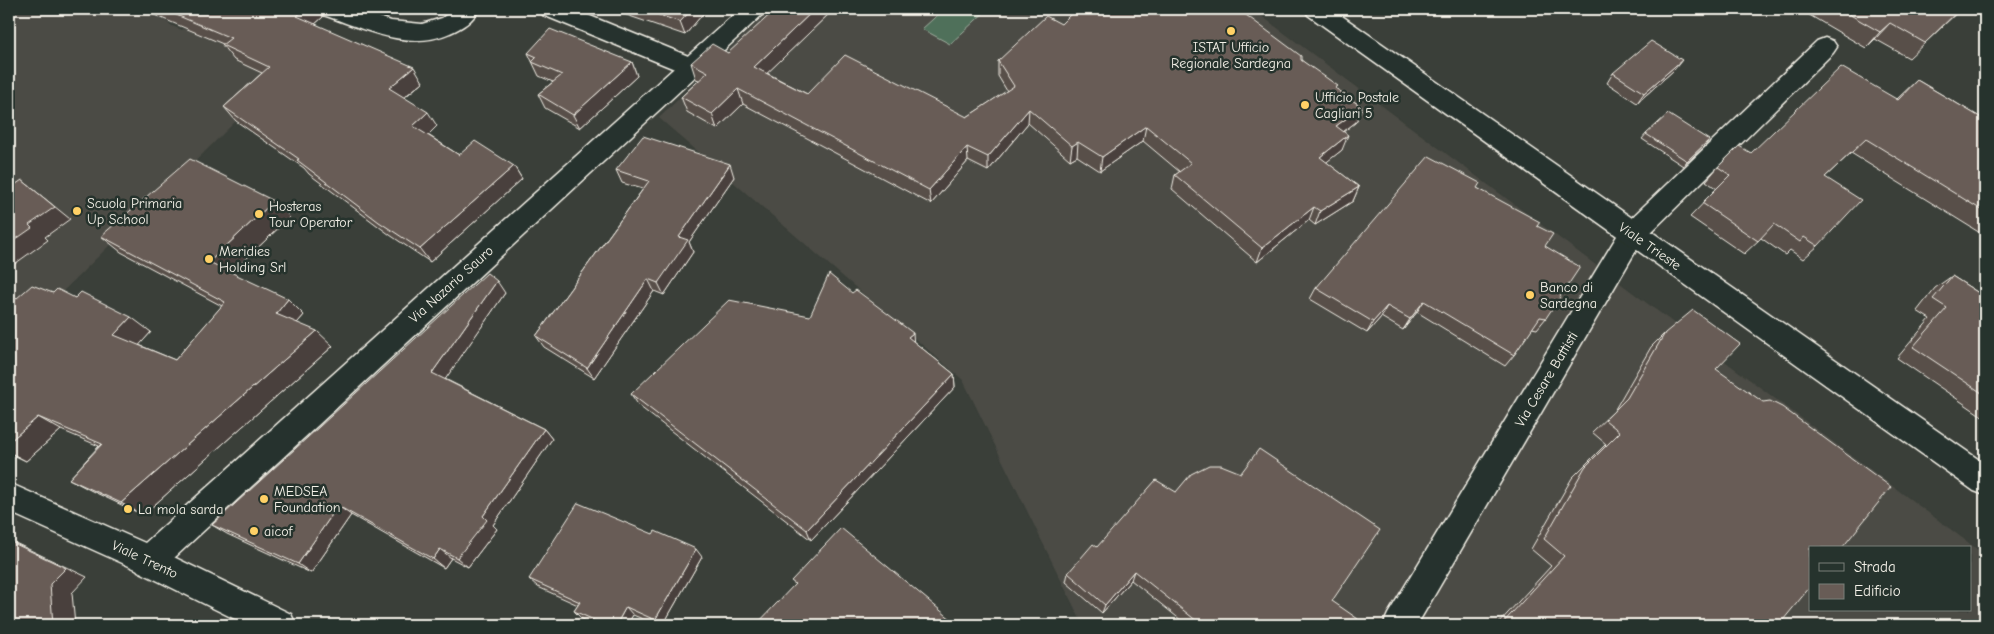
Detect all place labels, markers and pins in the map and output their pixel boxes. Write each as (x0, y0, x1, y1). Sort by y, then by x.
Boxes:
marker: ISTAT Ufficio Regionale Sardegna (1225, 25, 1237, 37)
place label: ISTAT Ufficio Regionale Sardegna (1171, 39, 1291, 72)
place label: Ufficio Postale Cagliari 5 (1315, 89, 1399, 122)
marker: Ufficio Postale Cagliari 5 (1299, 99, 1311, 111)
place label: Scuola Primaria Up School (87, 195, 182, 228)
place label: Hosteras Tour Operator (269, 198, 353, 231)
marker: Scuola Primaria Up School (71, 205, 83, 217)
marker: Hosteras Tour Operator (253, 208, 265, 220)
place label: Meridies Holding Srl (219, 243, 286, 276)
marker: Meridies Holding Srl (203, 253, 215, 265)
place label: Banco di Sardegna (1540, 279, 1597, 312)
marker: Banco di Sardegna (1524, 289, 1536, 301)
place label: MEDSEA Foundation (274, 483, 341, 516)
marker: MEDSEA Foundation (258, 493, 270, 505)
place label: La mola sarda (138, 501, 223, 518)
marker: La mola sarda (122, 503, 134, 515)
place label: aicof (264, 523, 293, 540)
marker: aicof (248, 525, 260, 537)

